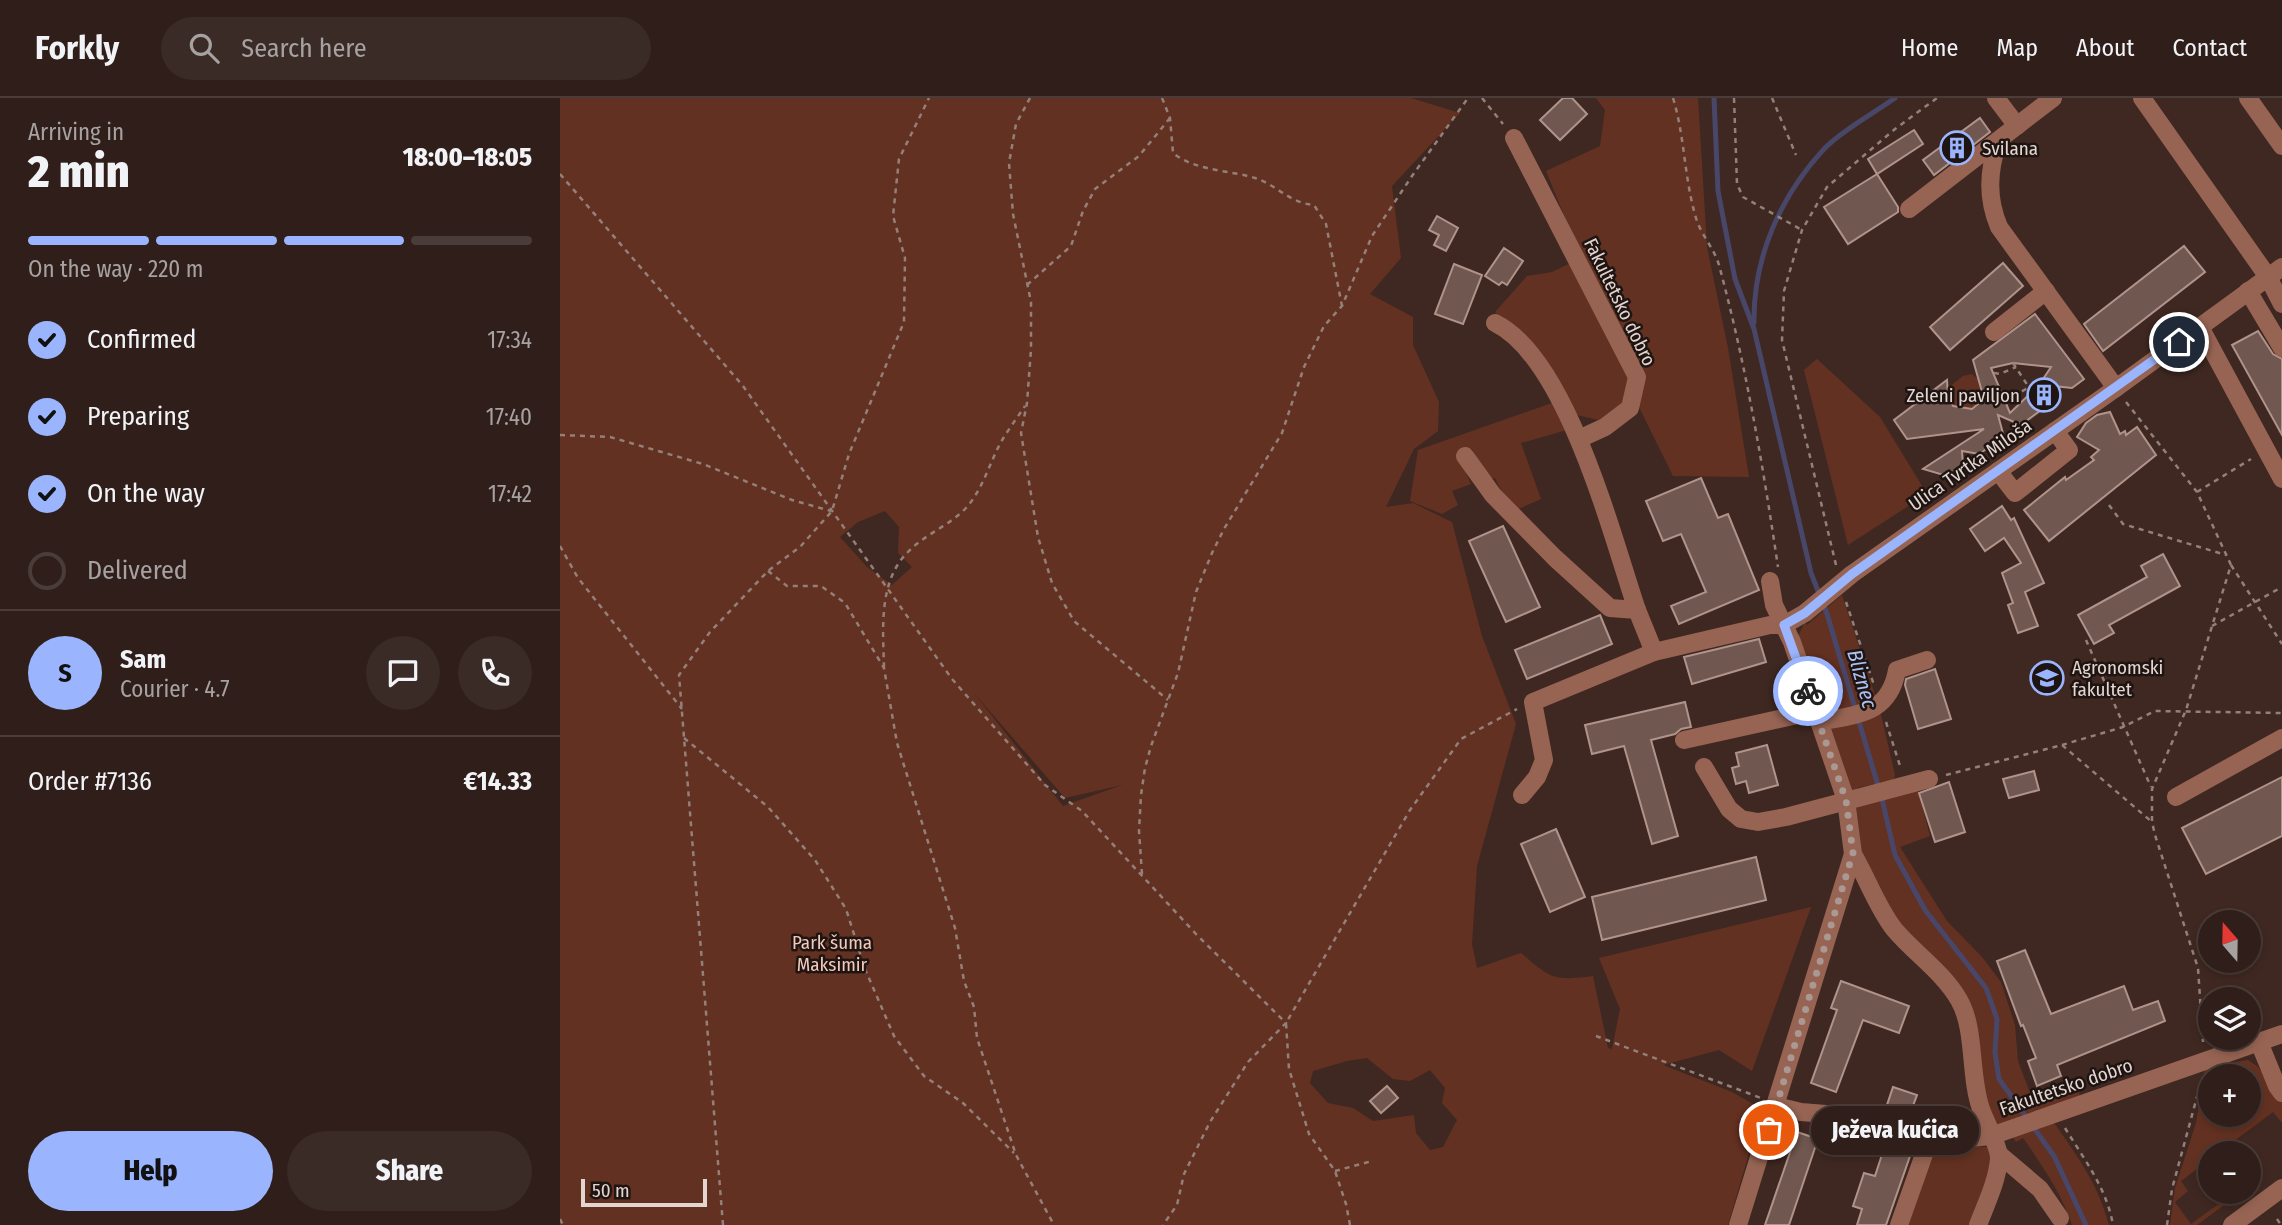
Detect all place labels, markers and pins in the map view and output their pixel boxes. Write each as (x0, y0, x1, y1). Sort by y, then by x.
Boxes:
building icon: Svilana (1938, 129, 1976, 167)
place label: Svilana (1982, 137, 2038, 160)
pin (2149, 312, 2209, 372)
building icon: Zeleni paviljon (2025, 376, 2063, 414)
place label: Zeleni paviljon (1906, 384, 2020, 407)
place label: Agronomski fakultet (2072, 656, 2163, 701)
school or university icon: Agronomski fakultet (2028, 659, 2066, 697)
pin (1739, 1100, 1799, 1160)
callout: Ježeva kućica (1811, 1105, 1979, 1154)

